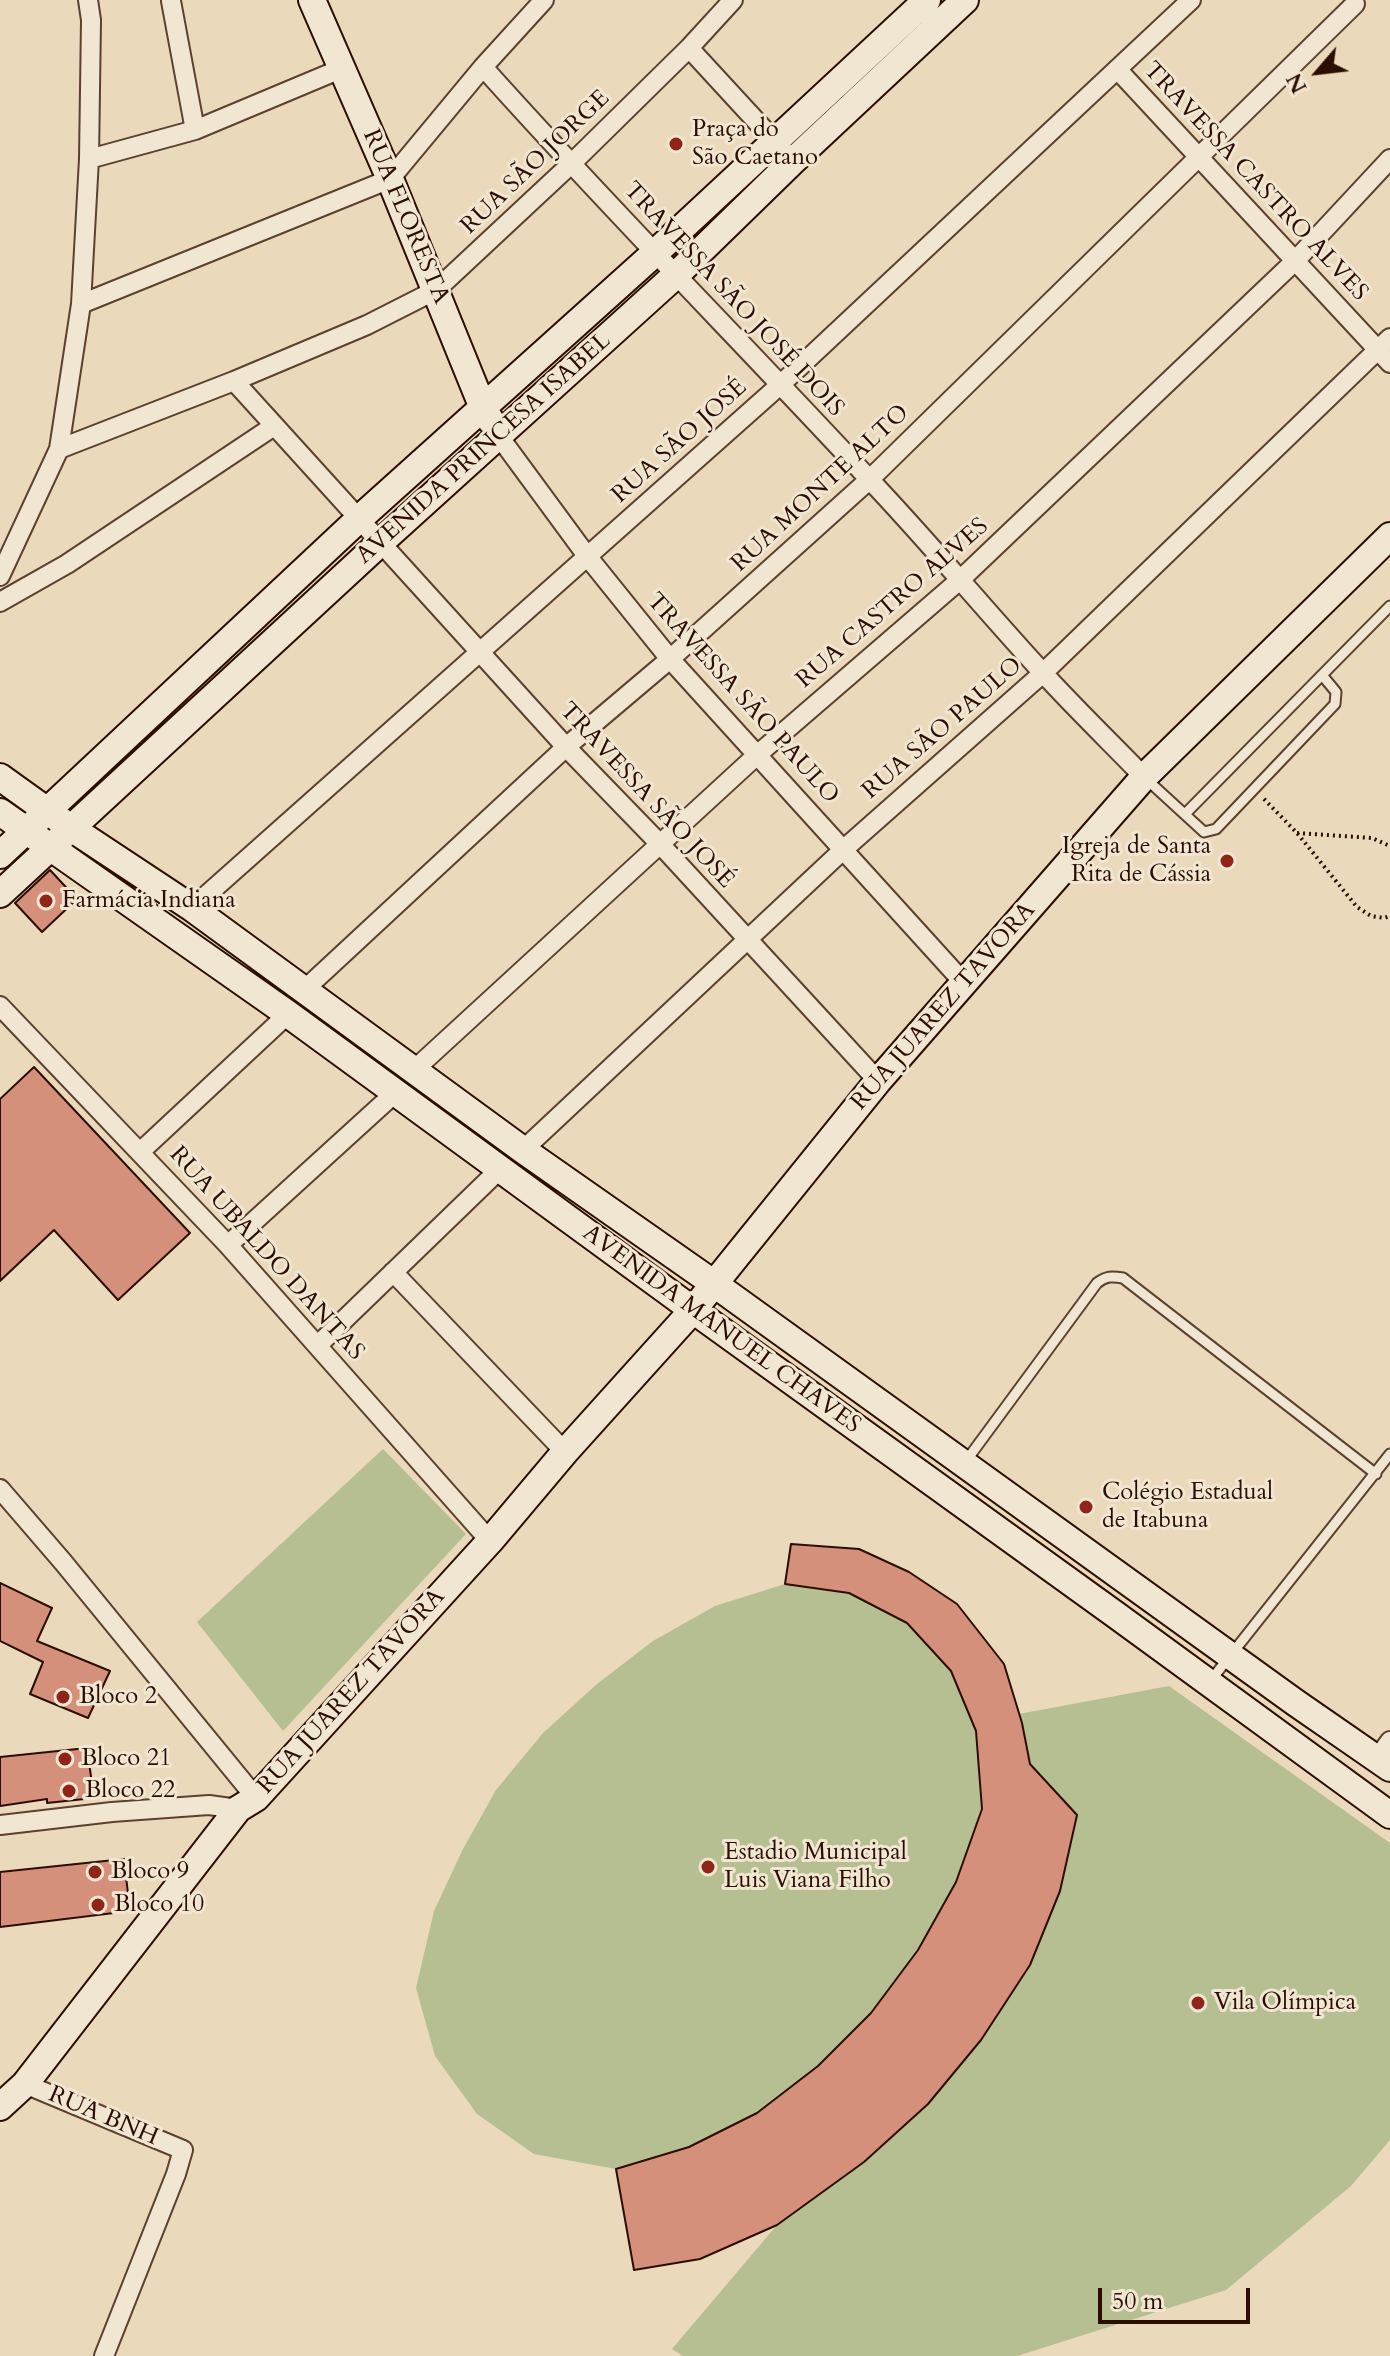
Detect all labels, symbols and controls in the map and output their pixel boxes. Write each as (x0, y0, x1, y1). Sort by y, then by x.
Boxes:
north arrow (1278, 32, 1358, 112)
street label: TRAVESSA CASTRO ALVES (1137, 57, 1373, 307)
text: N (1279, 68, 1315, 99)
street label: RUA SÃO JORGE (456, 85, 616, 241)
place label: Praça do São Caetano (692, 116, 818, 172)
street label: RUA FLORESTA (355, 125, 455, 309)
marker: Praça do São Caetano (667, 135, 685, 153)
street label: TRAVESSA SÃO JOSÉ DOIS (617, 177, 849, 423)
street label: AVENIDA PRINCESA ISABEL (351, 327, 617, 571)
street label: RUA SÃO JOSÉ (607, 374, 753, 510)
street label: RUA MONTE ALTO (726, 399, 916, 579)
street label: RUA CASTRO ALVES (791, 513, 995, 695)
street label: TRAVESSA SÃO PAULO (640, 588, 844, 810)
street label: RUA SÃO PAULO (857, 652, 1029, 806)
street label: TRAVESSA SÃO JOSÉ (553, 697, 739, 895)
place label: Igreja de Santa Rita de Cássia (1062, 833, 1211, 889)
marker: Igreja de Santa Rita de Cássia (1218, 852, 1236, 870)
place label: Farmácia Indiana (62, 887, 236, 915)
marker: Farmácia Indiana (37, 892, 55, 910)
street label: RUA JUAREZ TAVORA (846, 897, 1042, 1117)
street label: RUA UBALDO DANTAS (162, 1141, 370, 1367)
street label: AVENIDA MANUEL CHAVES (576, 1219, 866, 1441)
place label: Colégio Estadual de Itabuna (1102, 1479, 1273, 1535)
marker: Colégio Estadual de Itabuna (1077, 1498, 1095, 1516)
street label: RUA JUAREZ TAVORA (252, 1583, 452, 1801)
place label: Bloco 2 (79, 1683, 157, 1711)
marker: Bloco 2 (54, 1688, 72, 1706)
place label: Bloco 21 (81, 1745, 171, 1773)
marker: Bloco 21 (56, 1750, 74, 1768)
place label: Bloco 22 (85, 1777, 175, 1805)
marker: Bloco 22 (60, 1782, 78, 1800)
place label: Estadio Municipal Luis Viana Filho (724, 1839, 907, 1895)
place label: Bloco 9 (111, 1858, 189, 1886)
marker: Estadio Municipal Luis Viana Filho (699, 1858, 717, 1876)
marker: Bloco 9 (86, 1863, 104, 1881)
place label: Bloco 10 (114, 1891, 204, 1919)
marker: Bloco 10 (89, 1896, 107, 1914)
place label: Vila Olímpica (1214, 1989, 1356, 2017)
marker: Vila Olímpica (1189, 1994, 1207, 2012)
street label: RUA BNH (44, 2081, 162, 2153)
scale bar (1102, 2272, 1254, 2322)
text: 50 m (1112, 2285, 1163, 2318)

